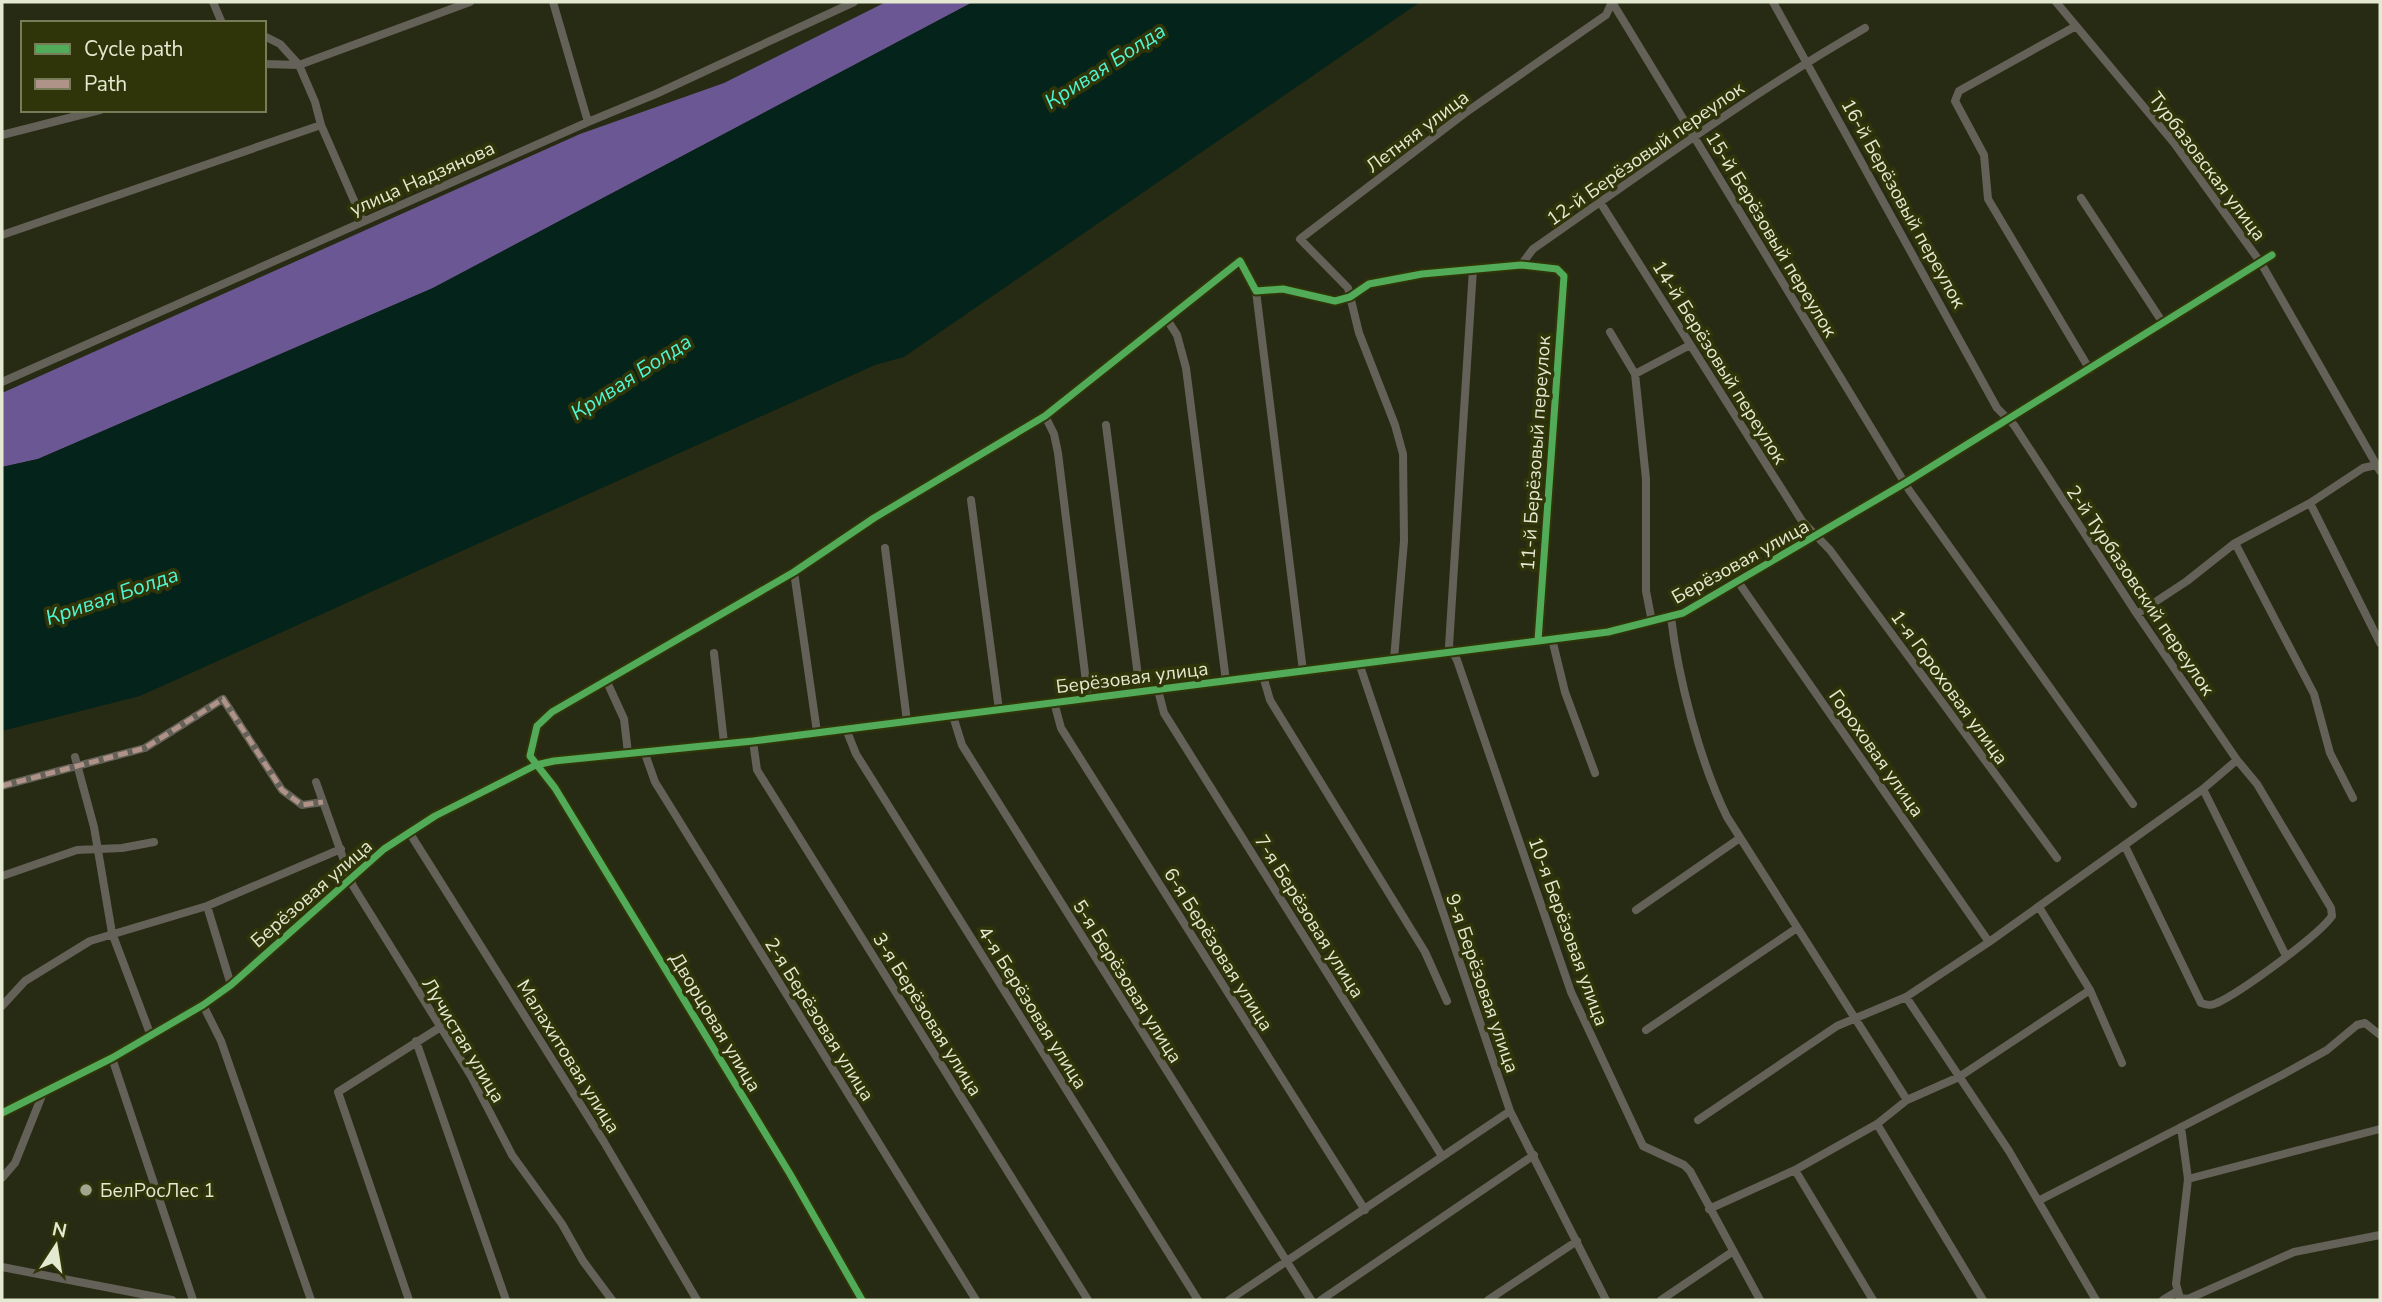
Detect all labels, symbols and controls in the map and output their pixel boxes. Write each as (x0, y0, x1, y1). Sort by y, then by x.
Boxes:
water label: Кривая Болда (1039, 16, 1171, 116)
legend (21, 21, 266, 112)
text: Cycle path (84, 35, 183, 63)
text: Path (84, 70, 127, 98)
street label: 12-й Берёзовый переулок (1542, 76, 1750, 232)
street label: Летняя улица (1361, 85, 1474, 179)
street label: Турбазовская улица (2143, 87, 2272, 246)
street label: 16-й Берёзовый переулок (1835, 94, 1972, 313)
street label: 15-й Берёзовый переулок (1699, 127, 1843, 342)
street label: улица Надзянова (346, 135, 499, 223)
street label: 14-й Берёзовый переулок (1646, 256, 1793, 469)
water label: Кривая Болда (565, 327, 697, 427)
street label: 11-й Берёзовый переулок (1515, 335, 1557, 571)
street label: 2-й Турбазовский переулок (2060, 480, 2220, 701)
street label: Берёзовая улица (1667, 513, 1814, 610)
water label: Кривая Болда (42, 560, 182, 632)
street label: 1-я Гороховая улица (1884, 605, 2014, 770)
street label: Берёзовая улица (1054, 656, 1210, 700)
street label: Гороховая улица (1822, 685, 1930, 823)
street label: 7-я Берёзовая улица (1248, 830, 1370, 1003)
street label: 10-я Берёзовая улица (1522, 833, 1614, 1029)
street label: Берёзовая улица (245, 834, 378, 954)
street label: 6-я Берёзовая улица (1157, 863, 1279, 1036)
street label: 9-я Берёзовая улица (1439, 890, 1525, 1076)
street label: 5-я Берёзовая улица (1066, 895, 1188, 1068)
street label: 4-я Берёзовая улица (971, 921, 1093, 1094)
street label: 3-я Берёзовая улица (866, 928, 988, 1101)
street label: 2-я Берёзовая улица (758, 933, 880, 1106)
street label: Дворцовая улица (663, 948, 767, 1097)
street label: Лучистая улица (416, 973, 511, 1108)
street label: Малахитовая улица (510, 975, 626, 1138)
place label: БелРосЛес 1 (100, 1178, 215, 1204)
marker: БелРосЛес 1 (78, 1182, 94, 1198)
north arrow (21, 1211, 91, 1281)
text: N (50, 1216, 69, 1245)

